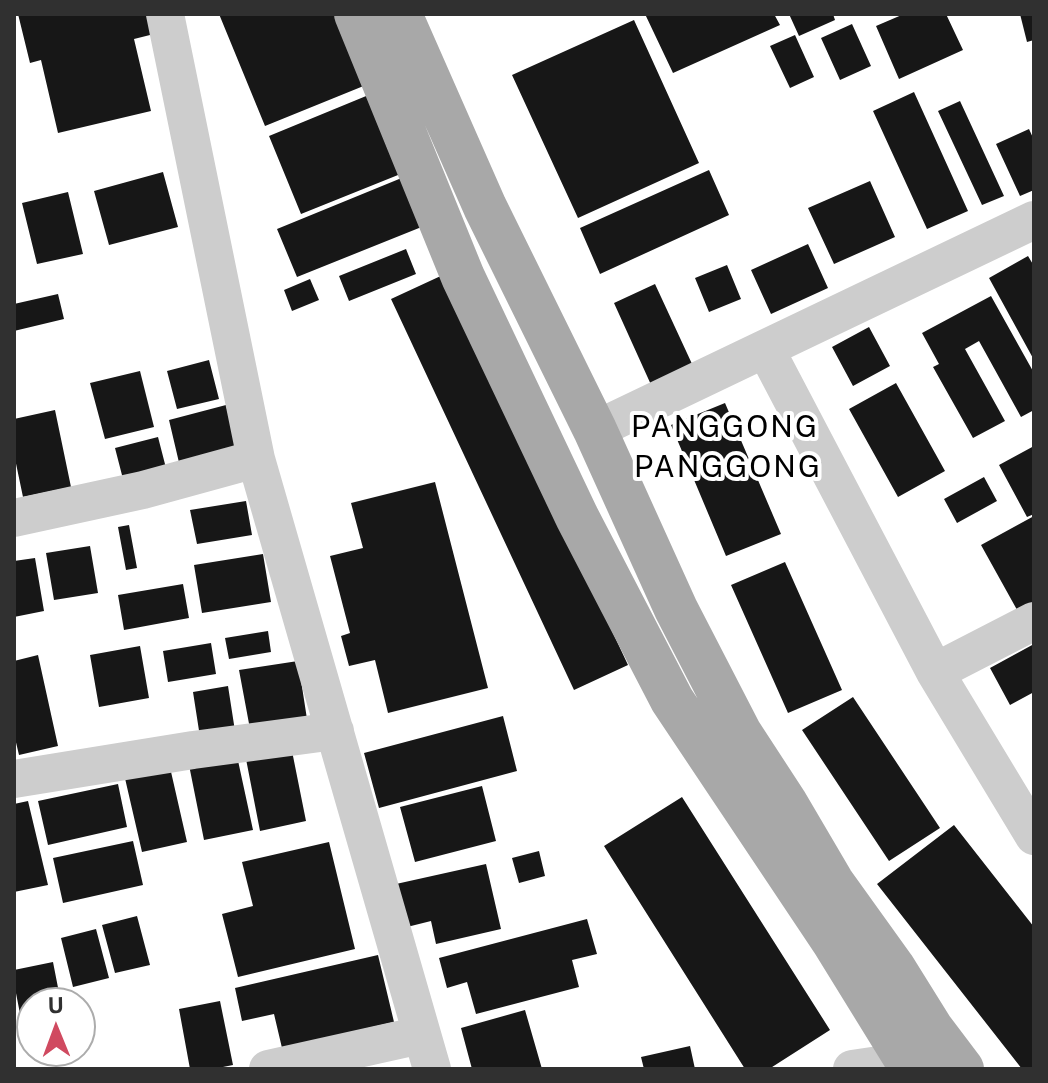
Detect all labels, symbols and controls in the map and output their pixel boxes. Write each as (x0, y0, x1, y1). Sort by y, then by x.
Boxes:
district label: PANGGONG (631, 410, 819, 446)
district label: PANGGONG (634, 450, 822, 486)
north arrow (16, 987, 96, 1067)
text: U (47, 992, 64, 1018)

